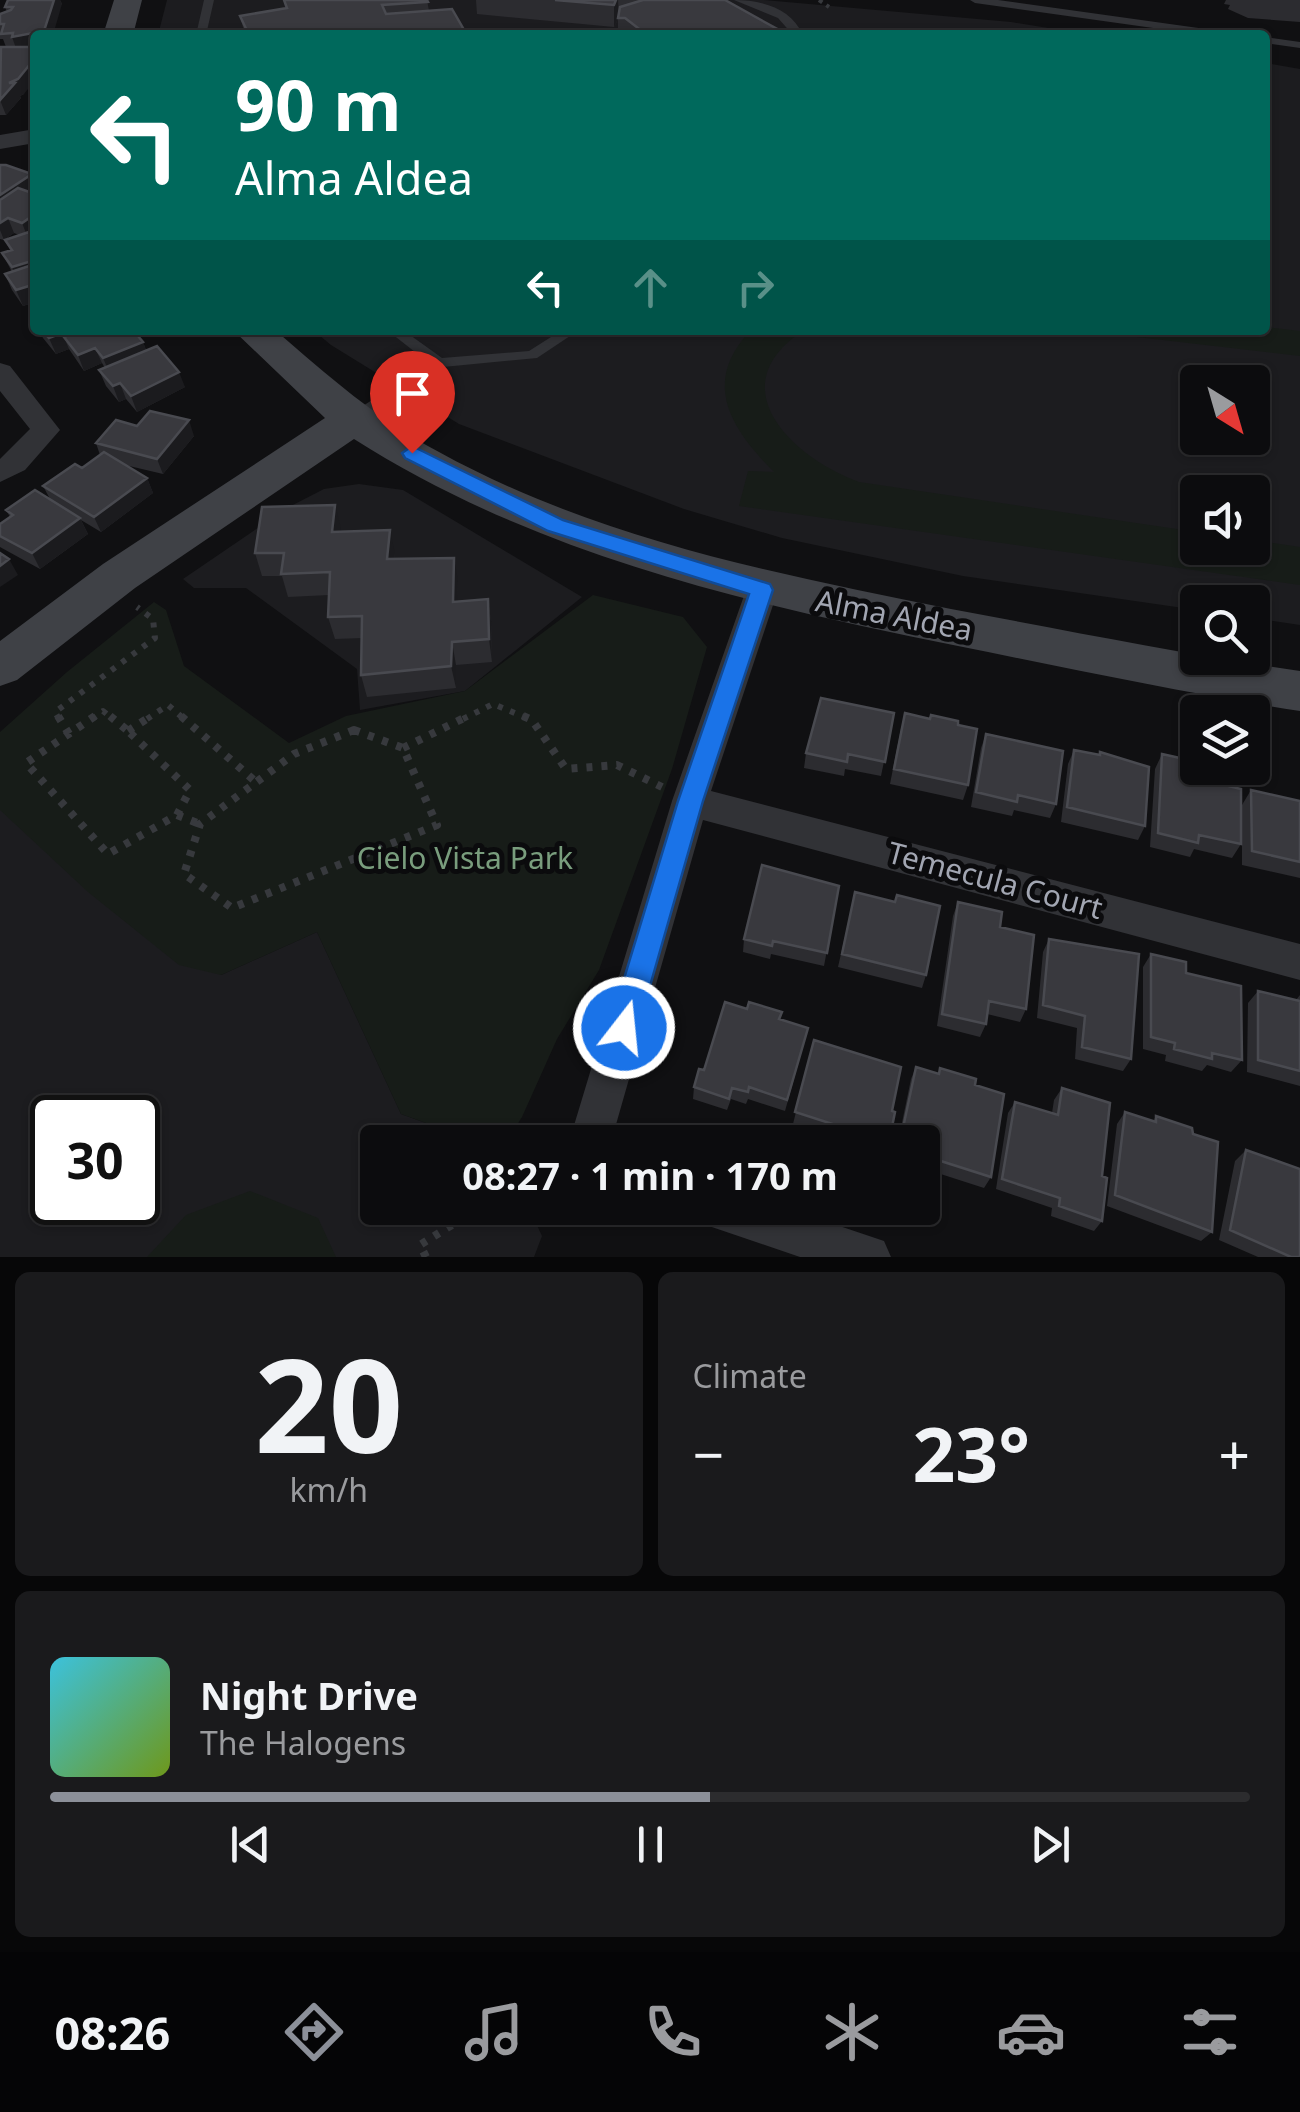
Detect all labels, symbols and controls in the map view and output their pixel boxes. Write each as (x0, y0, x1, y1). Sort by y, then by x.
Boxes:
text: 90 m (235, 56, 402, 152)
icon: left (70, 70, 200, 200)
text: Alma Aldea (235, 147, 473, 208)
icon: left (518, 260, 573, 315)
icon: ahead (623, 260, 678, 315)
icon: right (728, 260, 783, 315)
pin (370, 351, 455, 454)
north arrow (1180, 365, 1270, 455)
map controls (1180, 365, 1270, 785)
icon: arrive (385, 366, 440, 421)
button: sound (1180, 475, 1270, 565)
street label: Alma Aldea (812, 579, 976, 650)
button: search (1180, 585, 1270, 675)
button: layers (1180, 695, 1270, 785)
street label: Temecula Court (884, 831, 1107, 928)
park label: Cielo Vista Park (357, 837, 573, 878)
position arrow (572, 976, 676, 1080)
speed limit sign: 30 (30, 1095, 160, 1225)
text: 08:27 · 1 min · 170 m (462, 1149, 838, 1201)
text: 20 (254, 1314, 403, 1491)
text: Climate (693, 1354, 807, 1397)
text: 23° (912, 1402, 1030, 1504)
text: − (693, 1416, 724, 1491)
text: + (1219, 1416, 1250, 1491)
text: km/h (289, 1468, 368, 1511)
text: Night Drive (200, 1669, 418, 1721)
text: The Halogens (200, 1721, 406, 1764)
icon: previous (223, 1817, 278, 1872)
icon: pause (623, 1817, 678, 1872)
icon: next (1023, 1817, 1078, 1872)
icon: directions (279, 1997, 349, 2067)
icon: music (459, 1997, 529, 2067)
icon: phone (638, 1997, 708, 2067)
icon: climate (817, 1997, 887, 2067)
icon: car (996, 1997, 1066, 2067)
icon: filters (1175, 1997, 1245, 2067)
text: 08:26 (55, 2002, 170, 2063)

